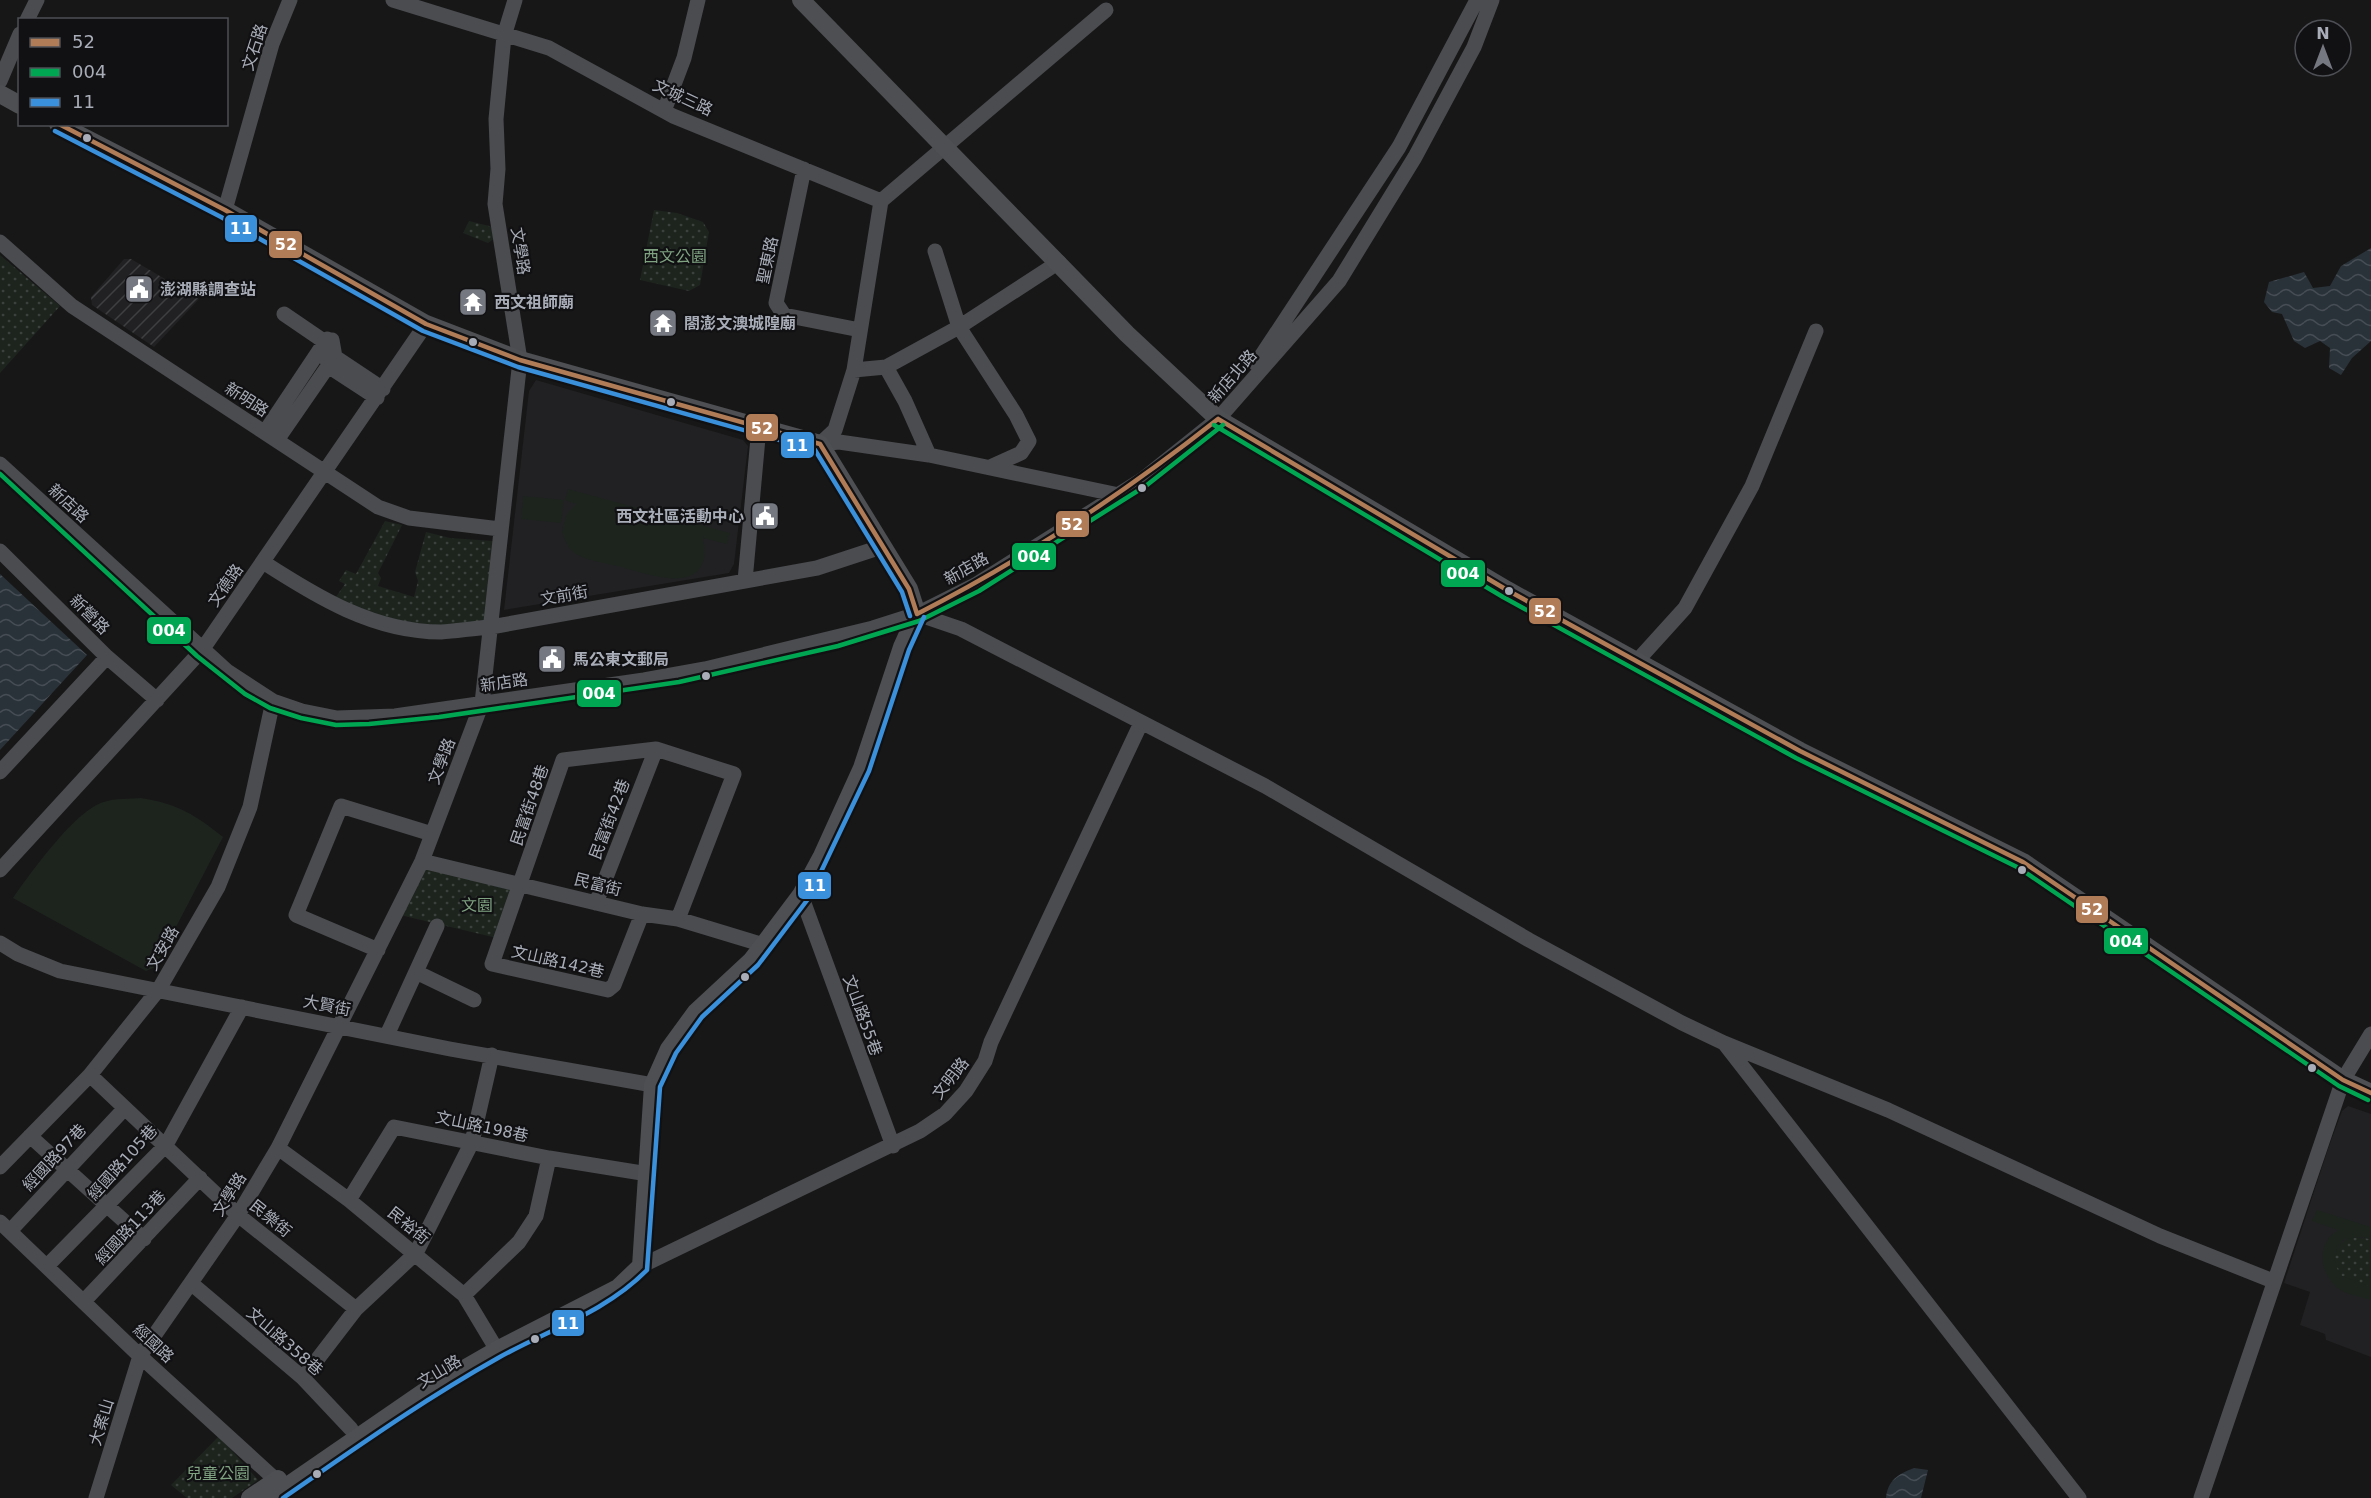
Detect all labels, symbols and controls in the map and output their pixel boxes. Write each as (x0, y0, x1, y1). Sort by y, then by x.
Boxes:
legend (18, 18, 228, 126)
north arrow (2293, 18, 2353, 78)
street label: 文石路 (238, 21, 271, 73)
text: N (2316, 24, 2330, 43)
text: 52 (72, 31, 95, 52)
text: 004 (72, 61, 106, 82)
street label: 文城三路 (650, 75, 716, 120)
text: 11 (72, 91, 95, 112)
unlabelled marker (81, 132, 93, 144)
line badge: 11 (224, 214, 258, 243)
text: 11 (230, 219, 252, 238)
street label: 文學路 (507, 226, 534, 276)
line badge: 52 (268, 230, 303, 259)
text: 52 (275, 235, 297, 254)
street label: 聖東路 (753, 235, 782, 286)
park label: 西文公園 (643, 247, 707, 266)
public building icon: 澎湖縣調查站 (123, 273, 155, 305)
place label: 澎湖縣調查站 (160, 280, 256, 299)
temple icon: 西文祖師廟 (457, 286, 489, 318)
place label: 西文祖師廟 (494, 293, 574, 312)
temple icon: 閤澎文澳城隍廟 (647, 307, 679, 339)
place label: 閤澎文澳城隍廟 (684, 314, 796, 333)
unlabelled marker (467, 336, 479, 348)
street label: 新店北路 (1204, 346, 1261, 407)
street label: 新明路 (221, 378, 272, 420)
unlabelled marker (665, 396, 677, 408)
line badge: 52 (745, 413, 779, 442)
text: 52 (751, 419, 773, 438)
line badge: 11 (780, 431, 815, 459)
text: 11 (786, 436, 808, 455)
street label: 新店路 (45, 480, 93, 527)
unlabelled marker (1136, 482, 1148, 494)
public building icon: 西文社區活動中心 (749, 500, 781, 532)
place label: 西文社區活動中心 (616, 507, 744, 526)
line badge: 52 (1055, 510, 1090, 538)
text: 52 (1061, 515, 1083, 534)
line badge: 004 (1011, 542, 1057, 571)
text: 004 (1017, 547, 1051, 566)
street label: 新店路 (941, 548, 992, 589)
line badge: 004 (1440, 559, 1486, 588)
street label: 文德路 (204, 560, 247, 610)
text: 004 (1446, 564, 1480, 583)
street label: 文前街 (539, 582, 589, 609)
unlabelled marker (1503, 585, 1515, 597)
street label: 新營路 (66, 591, 113, 638)
line badge: 52 (1528, 597, 1562, 625)
text: 52 (1534, 602, 1556, 621)
line badge: 004 (146, 616, 192, 645)
text: 004 (152, 621, 186, 640)
public building icon: 馬公東文郵局 (536, 643, 568, 675)
place label: 馬公東文郵局 (573, 650, 669, 669)
street label: 新店路 (479, 670, 529, 695)
unlabelled marker (700, 670, 712, 682)
line badge: 004 (576, 679, 622, 708)
text: 004 (582, 684, 616, 703)
street label: 文學路 (424, 735, 459, 787)
street label: 民富街48巷 (507, 762, 552, 848)
street label: 民富街42巷 (585, 776, 633, 862)
unlabelled marker (2016, 864, 2028, 876)
street label: 民富街 (572, 869, 623, 900)
line badge: 11 (797, 871, 832, 900)
text: 11 (804, 876, 826, 895)
line badge: 52 (2075, 895, 2109, 924)
park label: 文園 (461, 896, 493, 915)
text: 52 (2081, 900, 2103, 919)
street label: 文安路 (142, 923, 183, 974)
line badge: 004 (2103, 927, 2149, 955)
text: 004 (2109, 932, 2143, 951)
street label: 文山路142巷 (510, 942, 606, 981)
unlabelled marker (739, 971, 751, 983)
street label: 文山路55巷 (839, 972, 886, 1058)
street label: 大賢街 (302, 992, 352, 1019)
street label: 文明路 (928, 1054, 973, 1103)
unlabelled marker (2306, 1062, 2318, 1074)
street label: 文山路198巷 (434, 1107, 530, 1146)
street label: 經國路97巷 (19, 1120, 90, 1195)
street label: 經國路105巷 (84, 1121, 161, 1204)
street label: 文學路 (209, 1169, 250, 1220)
street label: 經國路113巷 (91, 1186, 170, 1268)
street label: 民樂街 (246, 1196, 295, 1241)
street label: 民裕街 (384, 1203, 433, 1248)
street label: 文山路358巷 (243, 1303, 327, 1380)
line badge: 11 (551, 1309, 585, 1337)
text: 11 (557, 1314, 579, 1333)
street label: 經國路 (130, 1320, 178, 1367)
unlabelled marker (529, 1333, 541, 1345)
street label: 文山路 (414, 1351, 465, 1392)
street label: 大案山 (85, 1396, 118, 1448)
park label: 兒童公園 (186, 1464, 250, 1483)
unlabelled marker (311, 1468, 323, 1480)

